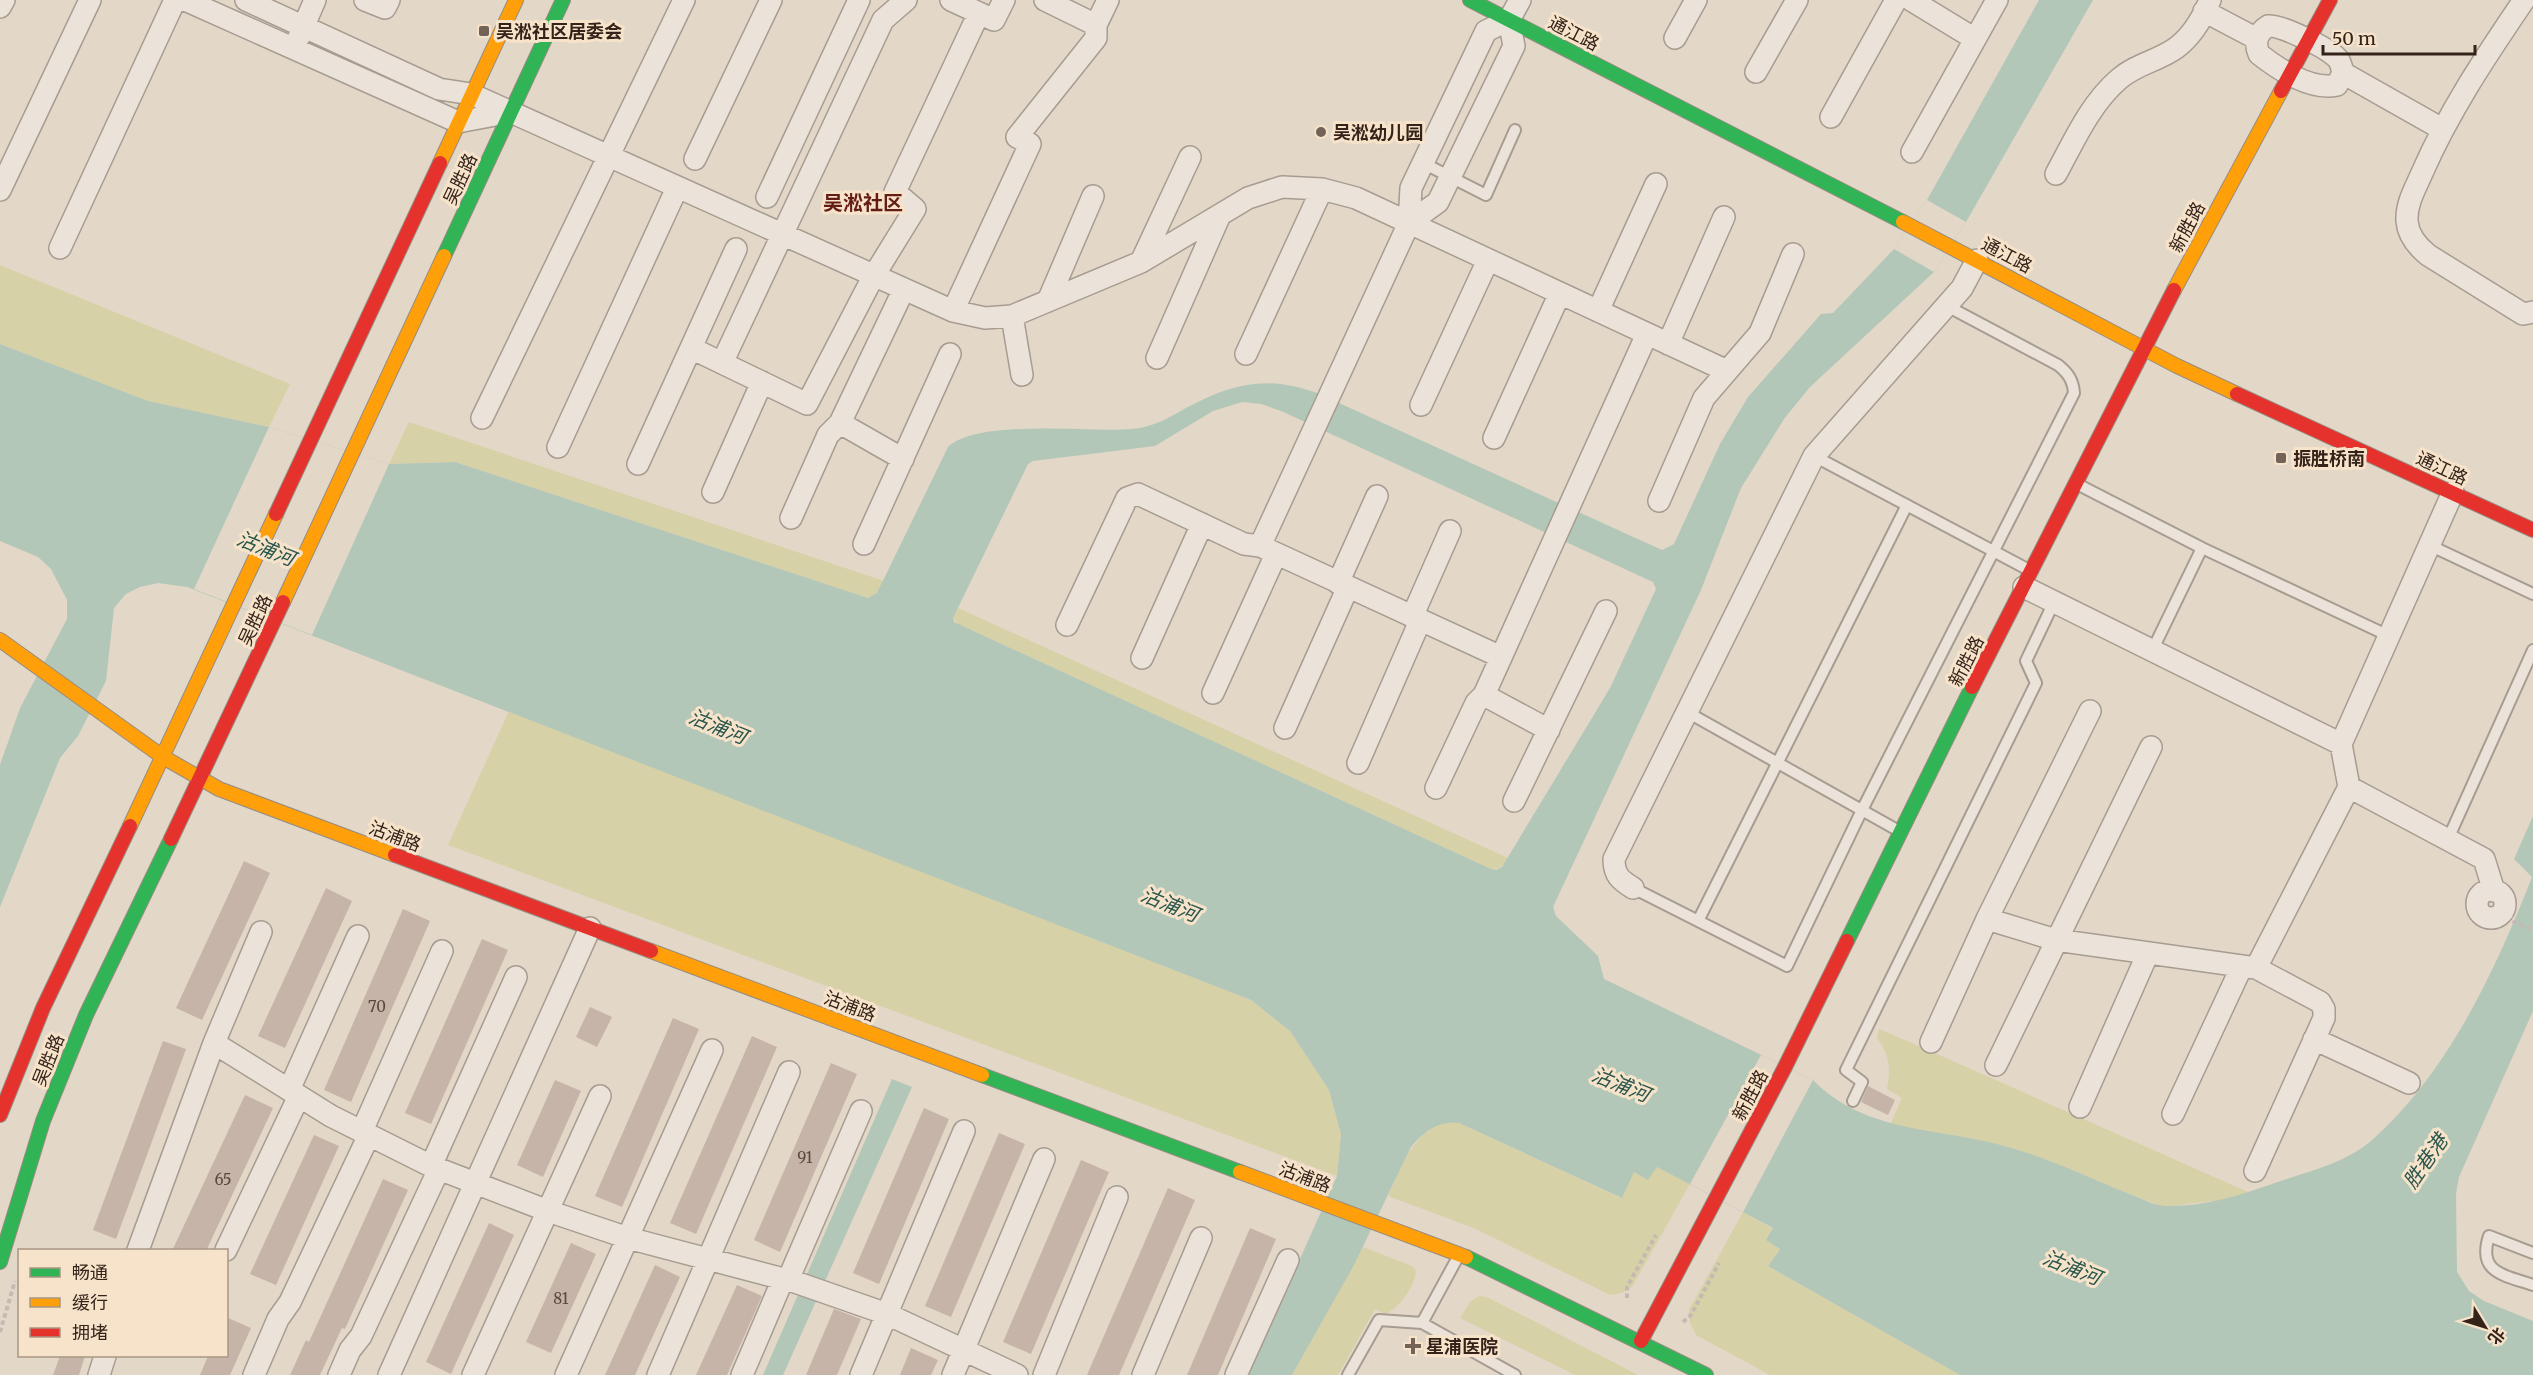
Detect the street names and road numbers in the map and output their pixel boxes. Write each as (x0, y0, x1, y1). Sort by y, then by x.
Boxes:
street label: 通江路 (1545, 10, 1603, 56)
street label: 吴胜路 (438, 150, 482, 208)
street label: 新胜路 (2164, 198, 2210, 256)
street label: 通江路 (1978, 232, 2036, 278)
street label: 通江路 (2413, 446, 2471, 490)
street label: 吴胜路 (233, 591, 277, 649)
street label: 新胜路 (1943, 632, 1989, 690)
street label: 沽浦路 (366, 816, 424, 856)
street label: 沽浦路 (821, 986, 879, 1026)
street label: 吴胜路 (27, 1031, 69, 1089)
street label: 新胜路 (1727, 1066, 1773, 1124)
street label: 沽浦路 (1276, 1157, 1334, 1197)

